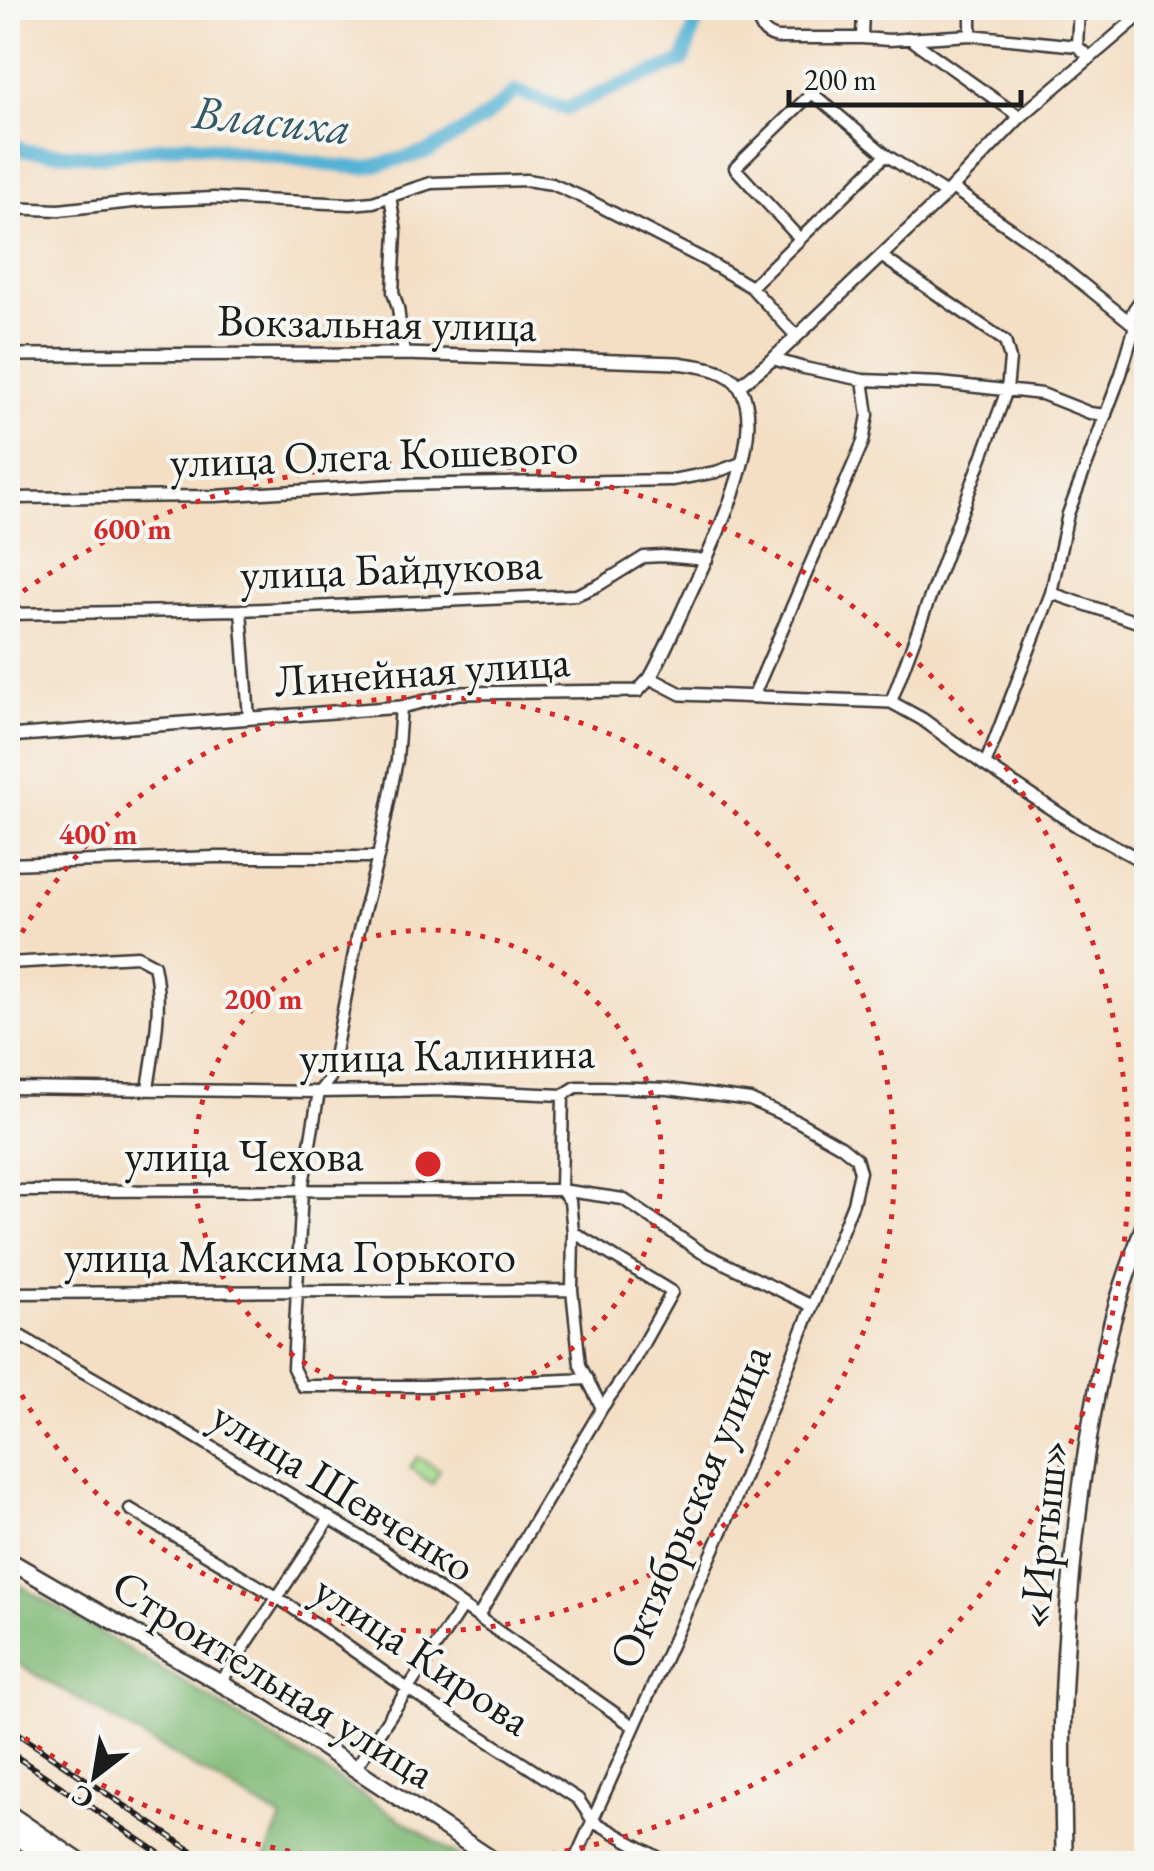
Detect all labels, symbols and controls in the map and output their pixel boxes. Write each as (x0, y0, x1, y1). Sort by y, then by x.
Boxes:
scale bar (789, 45, 1022, 107)
text: 200 m (804, 60, 877, 99)
water label: Власиха (189, 80, 354, 158)
street label: Вокзальная улица (217, 290, 537, 354)
street label: улица Олега Кошевого (169, 418, 579, 490)
text: 600 m (93, 509, 171, 548)
street label: улица Байдукова (239, 534, 543, 602)
street label: Линейная улица (272, 631, 572, 709)
text: 400 m (59, 814, 137, 853)
text: 200 m (224, 979, 302, 1018)
street label: улица Калинина (299, 1022, 595, 1086)
street label: улица Чехова (125, 1126, 364, 1184)
centre of rings (410, 1146, 446, 1182)
street label: улица Максима Горького (64, 1227, 516, 1285)
street label: Октябрьская улица (595, 1335, 783, 1677)
street label: улица Шевченко (201, 1386, 487, 1594)
street label: «Иртыш» (1003, 1436, 1081, 1632)
street label: Строительная улица (102, 1555, 447, 1801)
street label: улица Кирова (303, 1560, 543, 1748)
north arrow (45, 1726, 145, 1826)
text: С (64, 1777, 100, 1818)

